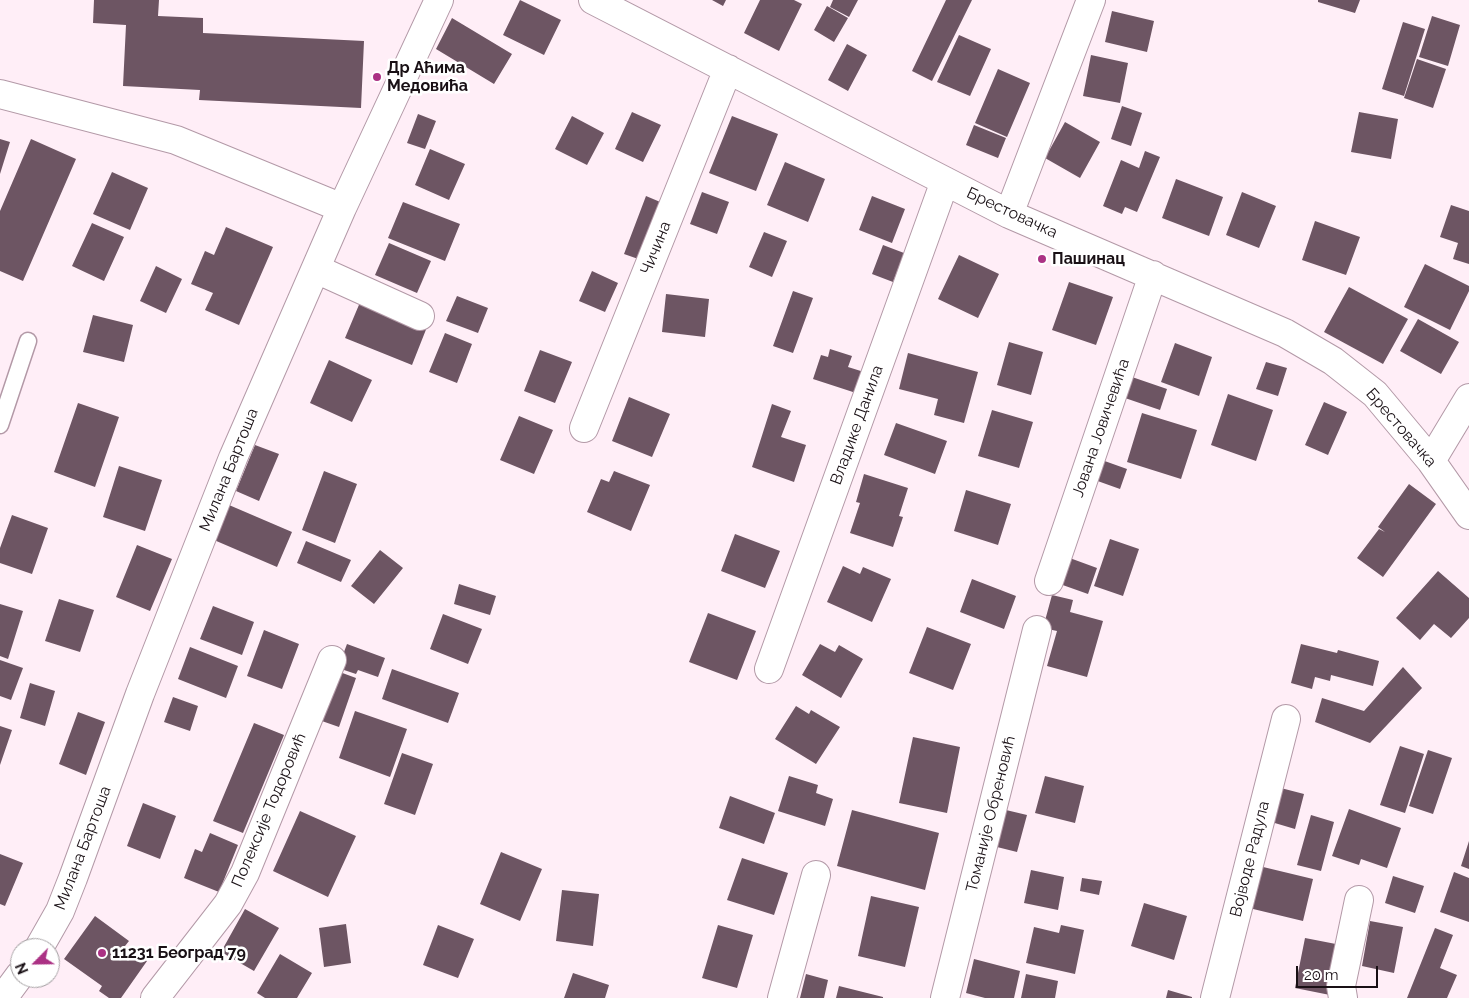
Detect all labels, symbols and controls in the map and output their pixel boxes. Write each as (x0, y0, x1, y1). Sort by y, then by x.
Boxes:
place label: Др Аћима Медовића (387, 58, 468, 96)
marker: Др Аћима Медовића (371, 71, 383, 83)
street label: Брестовачка (963, 184, 1061, 242)
street label: Чичина (637, 219, 675, 277)
place label: Пашинац (1052, 249, 1125, 269)
marker: Пашинац (1036, 253, 1048, 265)
street label: Јована Јовичевића (1068, 356, 1134, 500)
street label: Владике Данила (826, 363, 888, 487)
street label: Брестовачка (1362, 385, 1440, 471)
street label: Милана Бартоша (196, 406, 262, 534)
street label: Полексије Тодоровић (228, 730, 310, 890)
street label: Томаније Обреновић (962, 734, 1020, 894)
street label: Милана Бартоша (51, 783, 115, 913)
street label: Војводе Радула (1226, 799, 1274, 919)
north arrow (10, 938, 60, 988)
place label: 11231 Београд 79 (112, 943, 246, 963)
marker: 11231 Београд 79 (96, 947, 108, 959)
scale bar (1299, 956, 1382, 988)
text: N (13, 960, 32, 977)
text: 20 m (1304, 966, 1339, 984)

